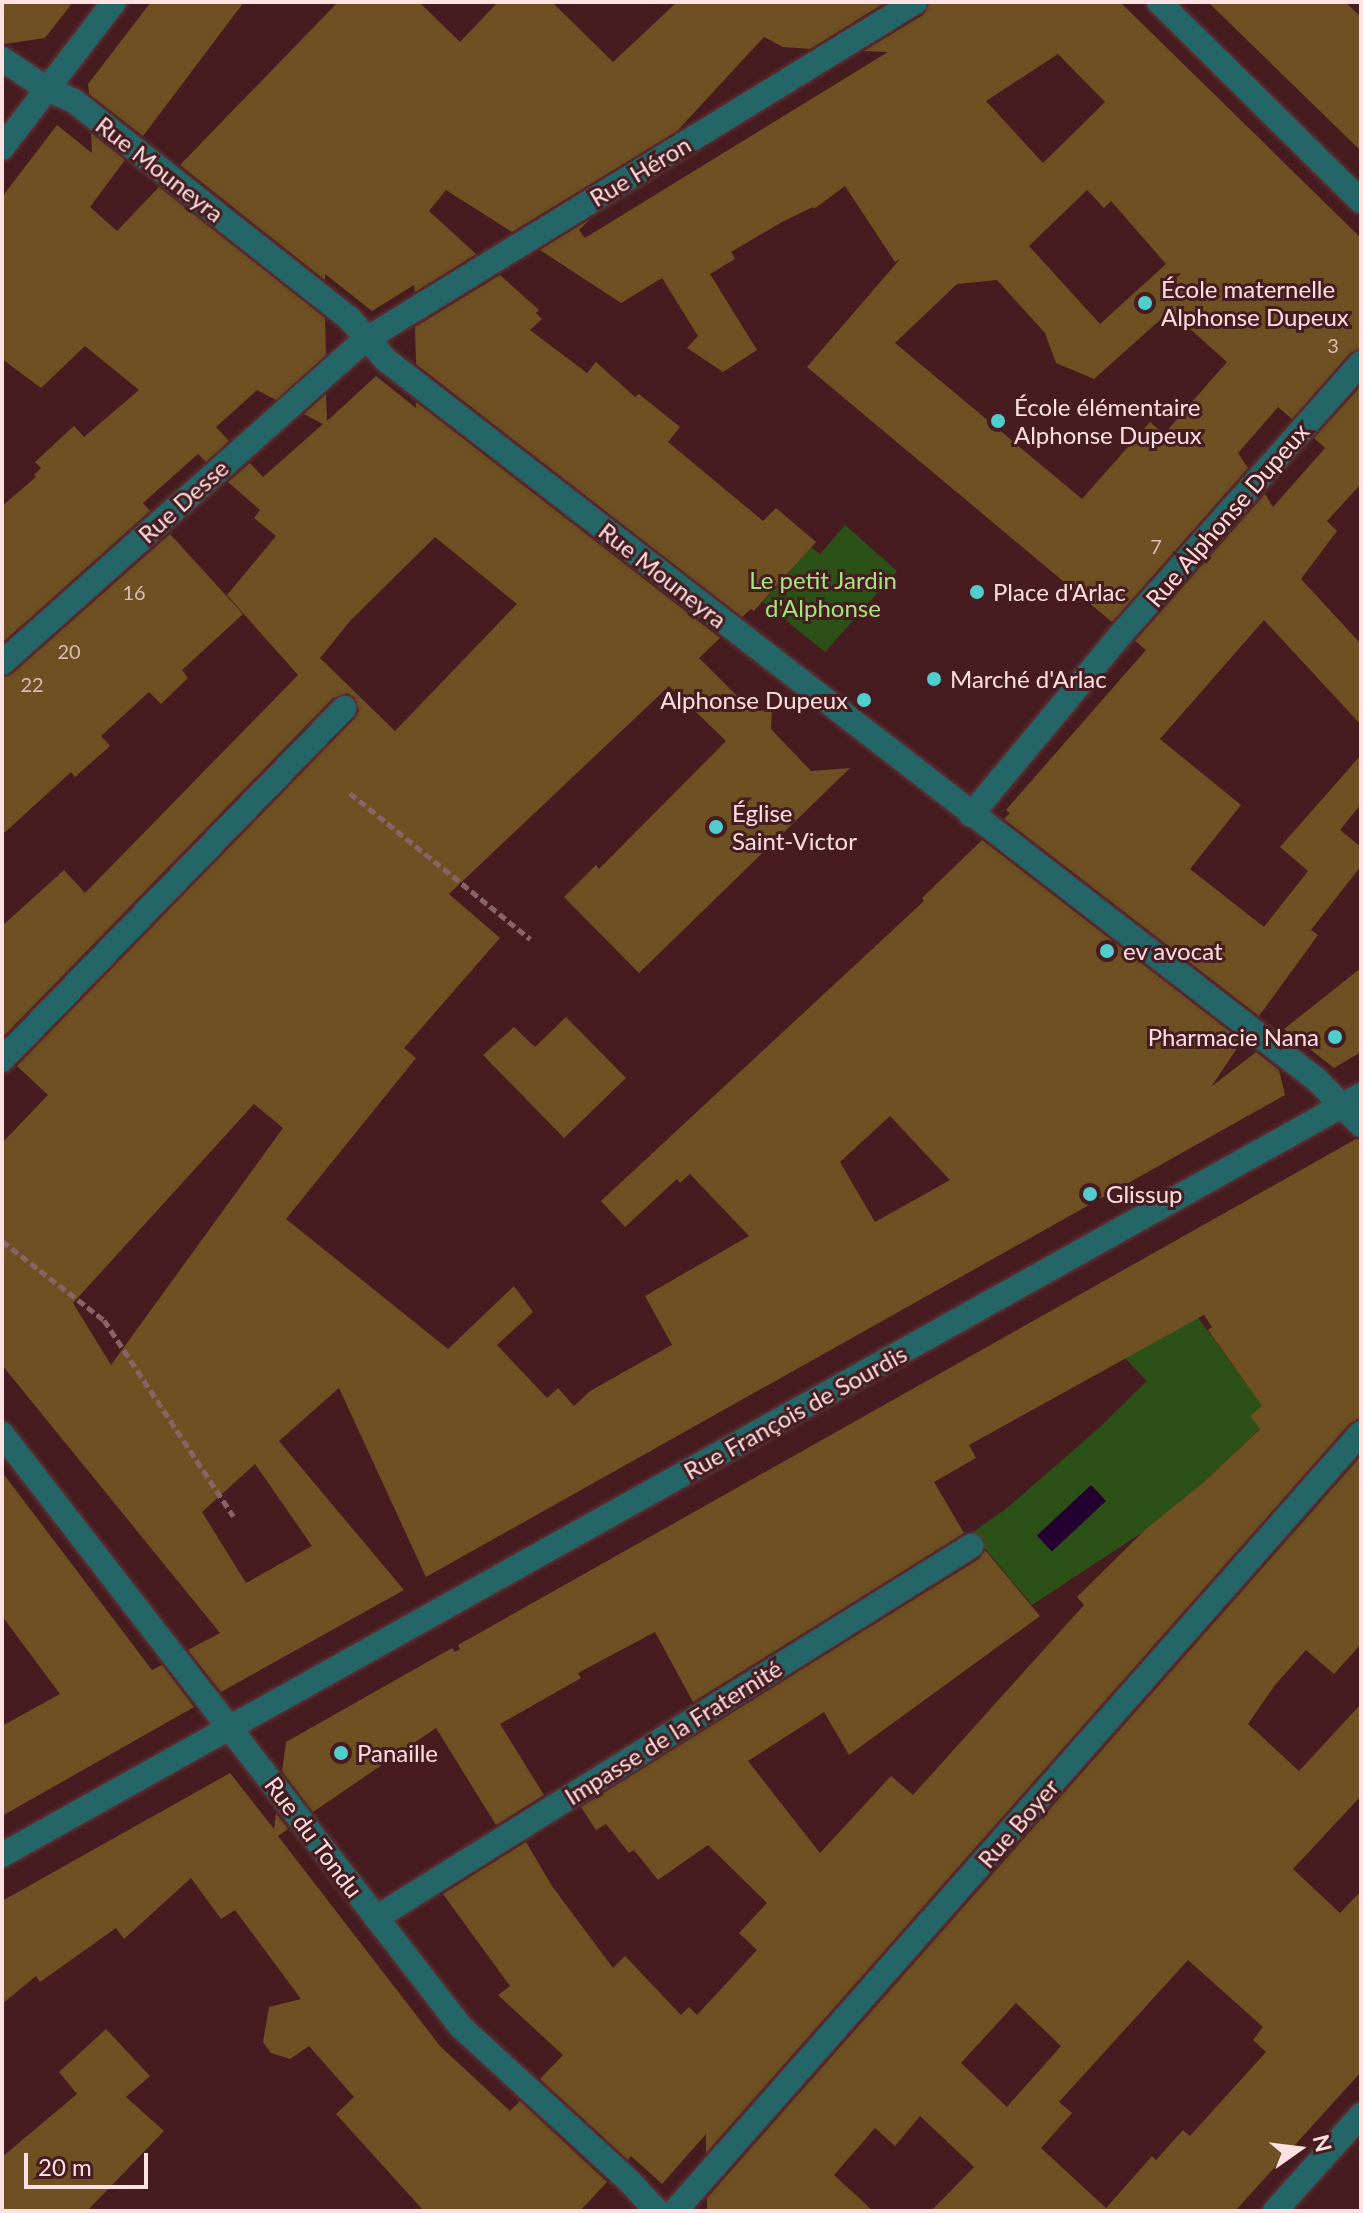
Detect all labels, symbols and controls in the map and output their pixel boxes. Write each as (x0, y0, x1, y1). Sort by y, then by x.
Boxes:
street label: Rue Mouneyra (90, 110, 230, 228)
street label: Rue Héron (584, 130, 696, 212)
place label: École maternelle Alphonse Dupeux (1161, 275, 1349, 331)
marker: École maternelle Alphonse Dupeux (1136, 294, 1154, 312)
house number: 3 (1327, 333, 1339, 357)
place label: École élémentaire Alphonse Dupeux (1014, 393, 1202, 449)
marker: École élémentaire Alphonse Dupeux (989, 412, 1007, 430)
street label: Rue Alphonse Dupeux (1139, 417, 1315, 613)
street label: Rue Desse (132, 453, 234, 549)
street label: Rue Mouneyra (593, 516, 733, 634)
house number: 7 (1150, 534, 1162, 558)
park label: Le petit Jardin d'Alphonse (749, 566, 897, 622)
place label: Place d'Arlac (993, 578, 1126, 606)
house number: 16 (122, 580, 146, 604)
marker: Place d'Arlac (968, 583, 986, 601)
house number: 20 (57, 639, 81, 663)
place label: Marché d'Arlac (950, 665, 1107, 693)
marker: Marché d'Arlac (925, 670, 943, 688)
house number: 22 (20, 672, 44, 696)
place label: Alphonse Dupeux (660, 686, 848, 714)
marker: Alphonse Dupeux (855, 691, 873, 709)
place label: Église Saint-Victor (732, 799, 857, 855)
marker: Église Saint-Victor (707, 818, 725, 836)
place label: ev avocat (1123, 937, 1223, 965)
marker: ev avocat (1098, 942, 1116, 960)
place label: Pharmacie Nana (1148, 1023, 1319, 1051)
marker: Pharmacie Nana (1326, 1028, 1344, 1046)
place label: Glissup (1106, 1180, 1182, 1208)
marker: Glissup (1081, 1185, 1099, 1203)
street label: Rue François de Sourdis (679, 1339, 911, 1485)
street label: Impasse de la Fraternité (559, 1653, 787, 1811)
place label: Panaille (357, 1739, 438, 1767)
marker: Panaille (332, 1744, 350, 1762)
street label: Rue du Tondu (259, 1771, 369, 1903)
street label: Rue Boyer (971, 1773, 1065, 1873)
north arrow (1259, 2109, 1339, 2189)
text: N (1308, 2132, 1338, 2155)
scale bar (28, 2137, 152, 2187)
text: 20 m (38, 2152, 92, 2181)

